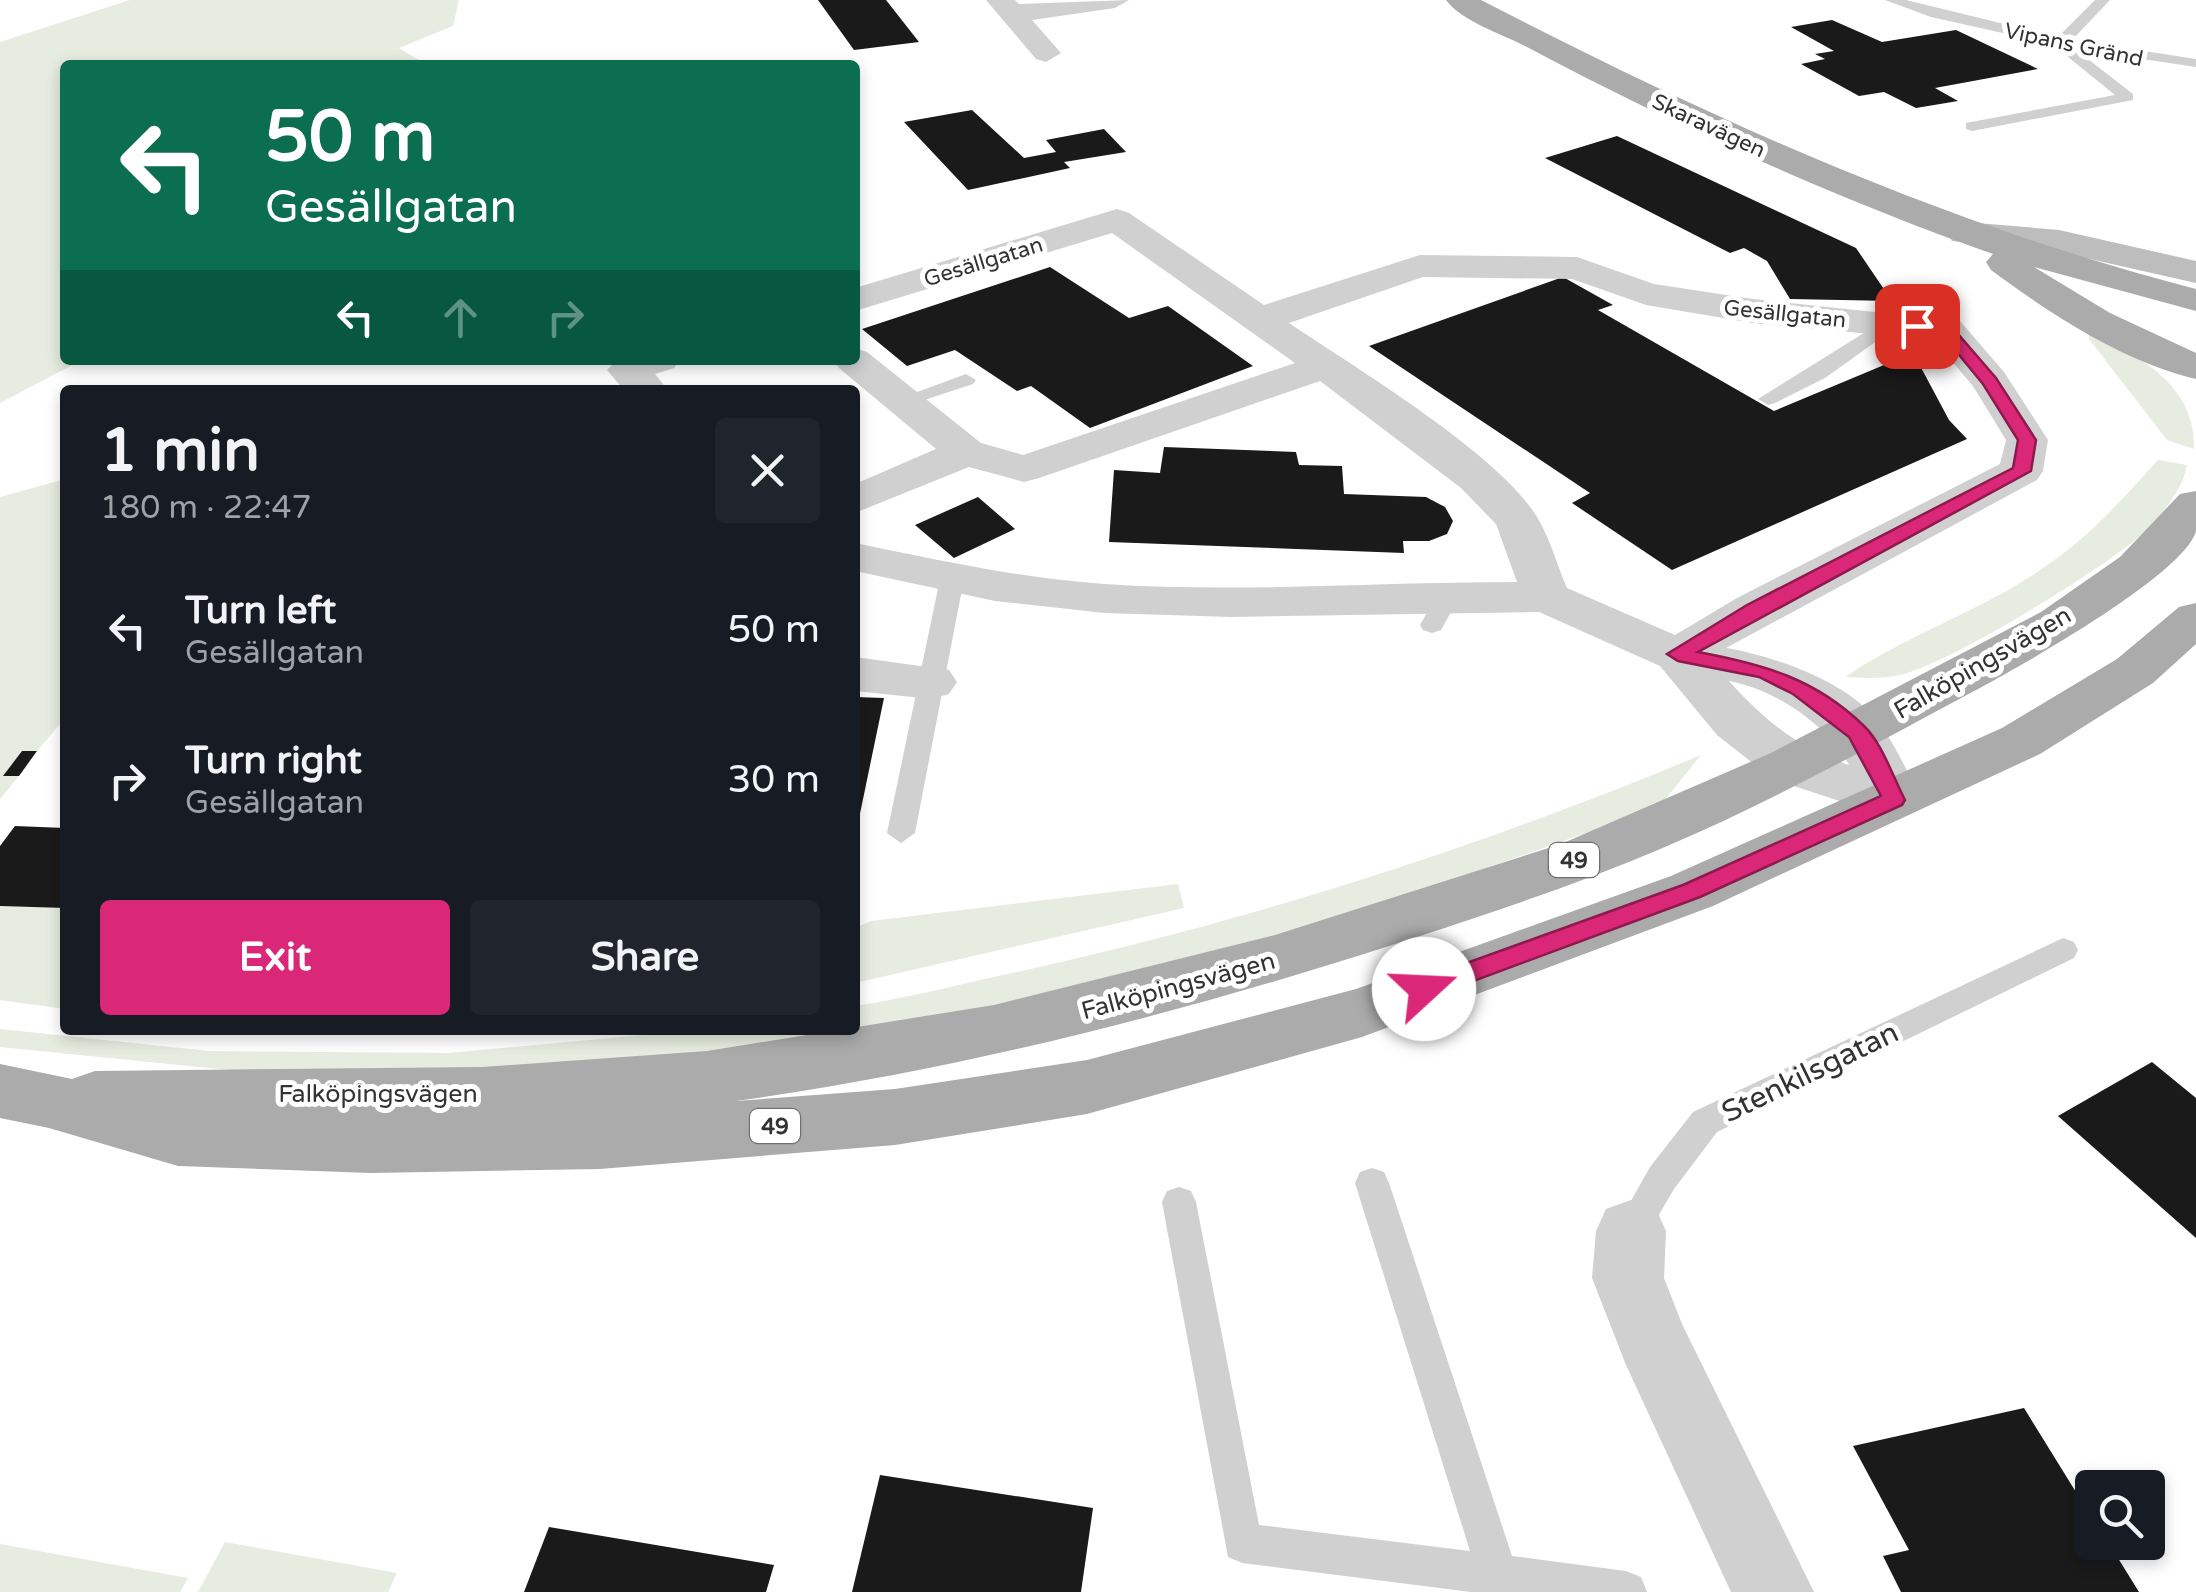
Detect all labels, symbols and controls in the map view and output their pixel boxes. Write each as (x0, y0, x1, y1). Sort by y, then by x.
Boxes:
street label: Vipans Gränd (2002, 18, 2146, 72)
street label: Skaravägen (1648, 88, 1769, 163)
text: 50 m (265, 96, 435, 180)
icon: left (100, 100, 230, 230)
text: Gesällgatan (265, 181, 517, 235)
street label: Gesällgatan (921, 232, 1046, 292)
pin (1875, 284, 1960, 369)
icon: left (328, 290, 383, 345)
icon: ahead (433, 290, 488, 345)
icon: right (538, 290, 593, 345)
street label: Gesällgatan (1722, 295, 1847, 333)
icon: arrive (1890, 299, 1945, 354)
text: 1 min (100, 415, 260, 487)
button: close (715, 418, 820, 523)
text: 180 m · 22:47 (100, 489, 312, 527)
text: Turn left (185, 588, 336, 634)
street label: Falköpingsvägen (1889, 600, 2076, 726)
icon: left (100, 603, 155, 658)
text: 50 m (728, 607, 820, 653)
text: Gesällgatan (185, 634, 364, 672)
text: Turn right (185, 738, 362, 784)
icon: right (100, 753, 155, 808)
text: 30 m (728, 757, 820, 803)
text: Gesällgatan (185, 784, 364, 822)
road number: 49 (1549, 843, 1599, 877)
button: Exit (100, 900, 450, 1015)
button: Share (470, 900, 820, 1015)
position arrow (1372, 937, 1476, 1041)
street label: Falköpingsvägen (1078, 946, 1278, 1026)
street label: Stenkilsgatan (1716, 1014, 1905, 1131)
street label: Falköpingsvägen (278, 1079, 478, 1109)
road number: 49 (750, 1109, 800, 1143)
map controls (2075, 1470, 2165, 1560)
button: search (2075, 1470, 2165, 1560)

